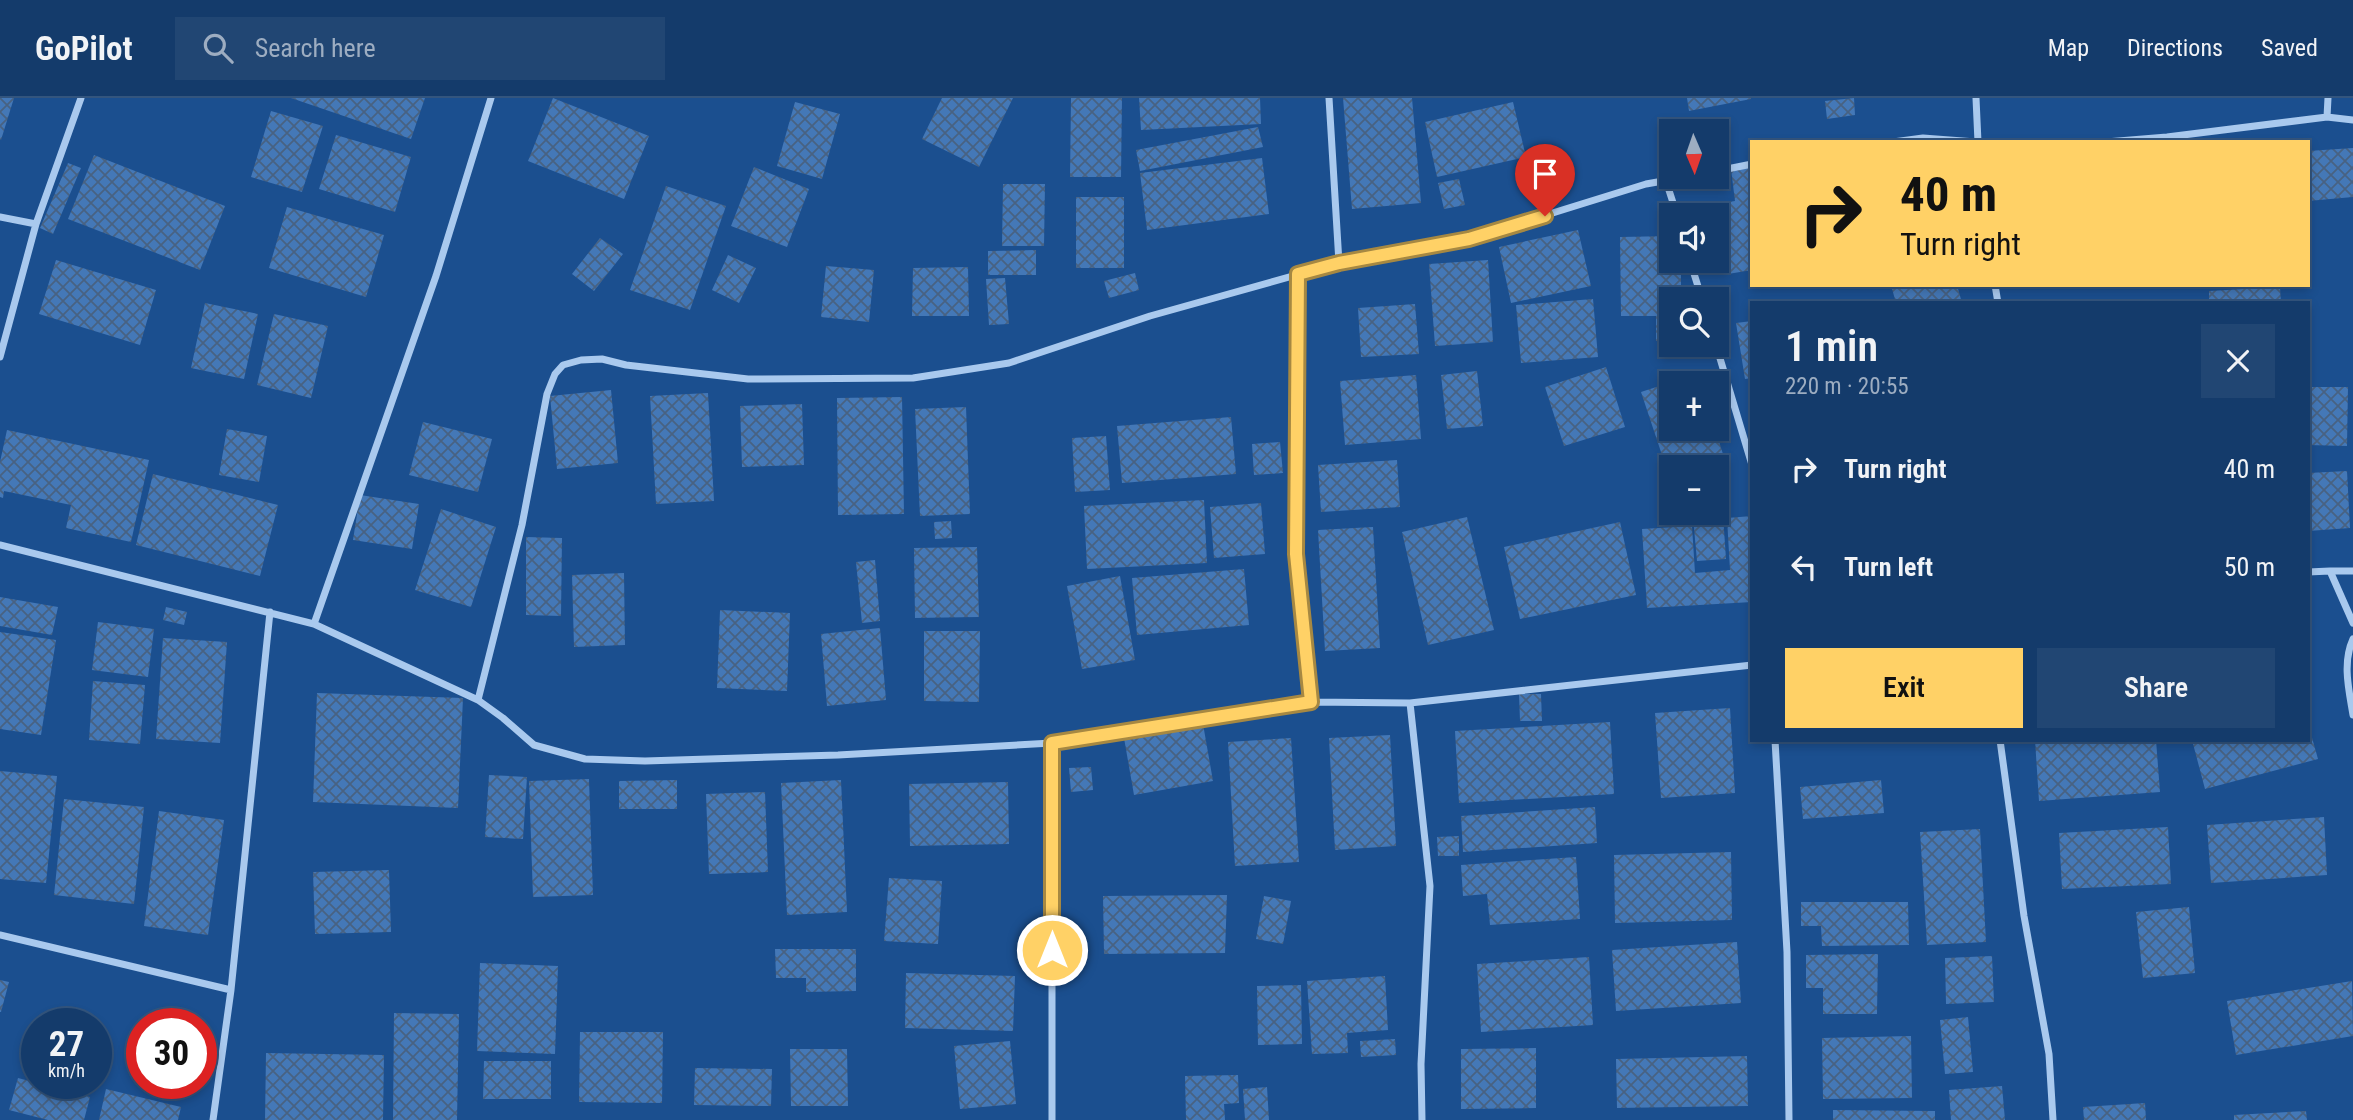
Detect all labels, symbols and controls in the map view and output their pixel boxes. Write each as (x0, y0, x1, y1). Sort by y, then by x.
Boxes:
search box (175, 17, 665, 80)
text: GoPilot (35, 29, 133, 68)
icon: search (199, 29, 237, 67)
text: Search here (255, 33, 376, 63)
text: Map (2048, 34, 2089, 62)
text: Directions (2127, 34, 2223, 62)
text: Saved (2261, 34, 2318, 62)
north arrow (1659, 119, 1729, 189)
map controls (1659, 119, 1729, 525)
pin (1515, 144, 1575, 216)
icon: arrive (1526, 155, 1564, 193)
text: 40 m (1900, 166, 1997, 223)
icon: right (1785, 168, 1876, 259)
button: sound (1659, 203, 1729, 273)
text: Turn right (1900, 225, 2021, 263)
button: search (1659, 287, 1729, 357)
text: 1 min (1785, 322, 1878, 371)
button: close (2201, 324, 2275, 398)
button: + (1659, 371, 1729, 441)
text: 220 m · 20:55 (1785, 373, 1909, 400)
icon: right (1785, 450, 1823, 488)
text: Turn right (1844, 454, 1946, 484)
text: 40 m (2224, 454, 2275, 484)
button: − (1659, 455, 1729, 525)
icon: left (1785, 548, 1823, 586)
text: Turn left (1844, 552, 1933, 582)
text: 50 m (2224, 552, 2275, 582)
button: Exit (1785, 648, 2023, 728)
button: Share (2037, 648, 2275, 728)
position arrow (1015, 913, 1089, 987)
speed limit sign: 30 (126, 1008, 217, 1099)
text: 27 (49, 1024, 84, 1065)
text: km/h (48, 1060, 85, 1081)

